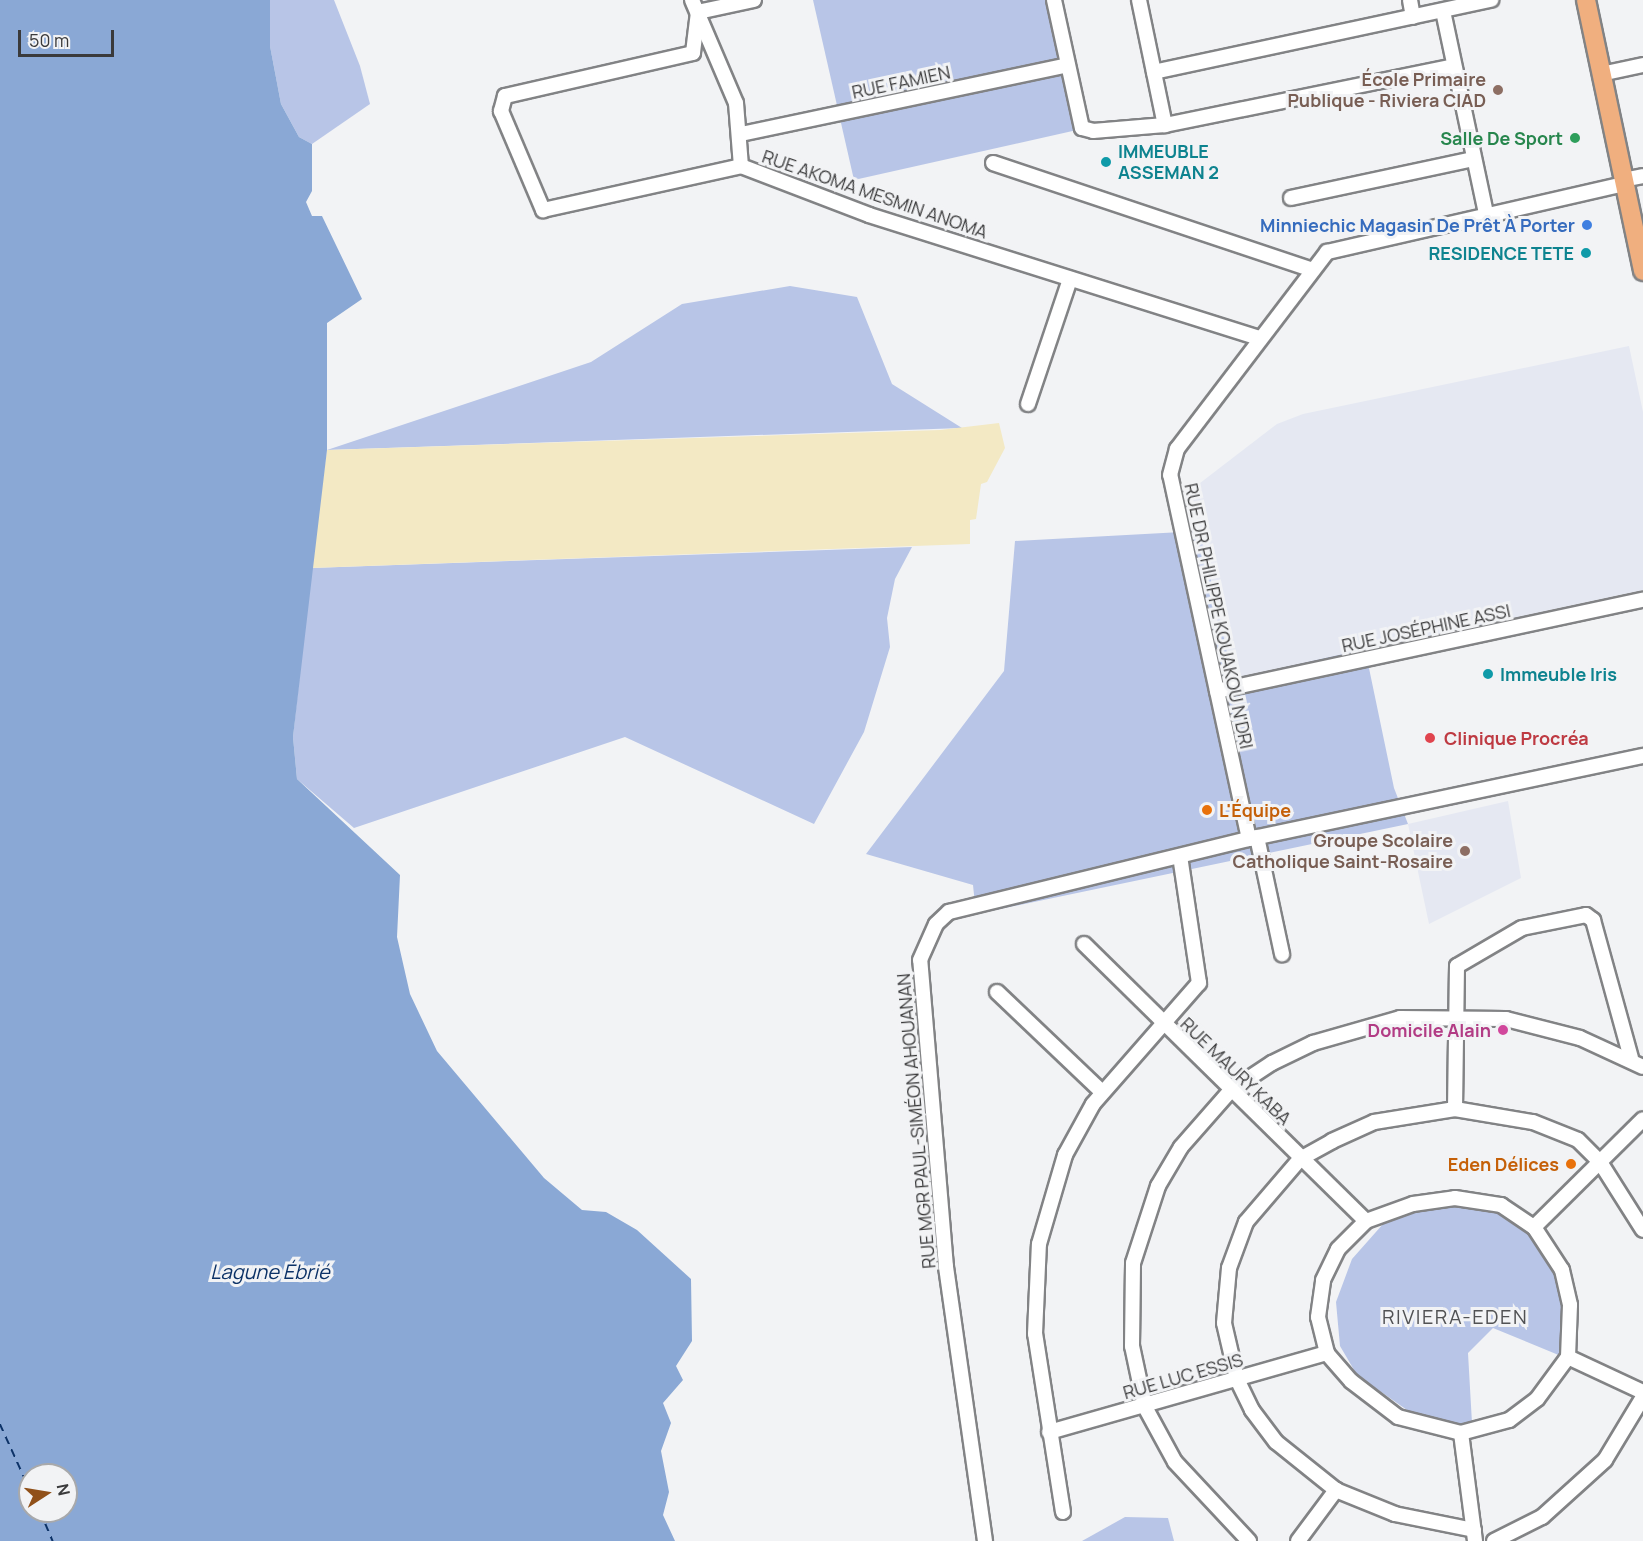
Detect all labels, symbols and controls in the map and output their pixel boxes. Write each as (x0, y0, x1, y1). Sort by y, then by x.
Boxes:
scale bar (21, 18, 117, 56)
text: 50 m (29, 28, 69, 52)
street label: RUE FAMIEN (850, 61, 952, 103)
place label: École Primaire Publique - Riviera CIAD (1287, 69, 1486, 112)
marker: École Primaire Publique - Riviera CIAD (1491, 83, 1505, 97)
place label: Salle De Sport (1440, 127, 1563, 149)
marker: Salle De Sport (1568, 131, 1582, 145)
place label: IMMEUBLE ASSEMAN 2 (1118, 141, 1219, 184)
street label: RUE AKOMA MESMIN ANOMA (759, 145, 991, 243)
marker: IMMEUBLE ASSEMAN 2 (1099, 155, 1113, 169)
place label: Minniechic Magasin De Prêt À Porter (1260, 214, 1575, 236)
marker: Minniechic Magasin De Prêt À Porter (1580, 218, 1594, 232)
place label: RESIDENCE TETE (1428, 242, 1574, 264)
marker: RESIDENCE TETE (1579, 246, 1593, 260)
street label: RUE DR PHILIPPE KOUAKOU N'DRI (1180, 481, 1258, 751)
street label: RUE JOSÉPHINE ASSI (1340, 600, 1512, 656)
place label: Immeuble Iris (1500, 663, 1617, 685)
marker: Immeuble Iris (1481, 667, 1495, 681)
place label: Clinique Procréa (1444, 727, 1589, 749)
marker: Clinique Procréa (1421, 729, 1439, 747)
place label: L'Équipe (1219, 799, 1291, 821)
marker: L'Équipe (1200, 803, 1214, 817)
place label: Groupe Scolaire Catholique Saint-Rosaire (1233, 830, 1453, 872)
marker: Groupe Scolaire Catholique Saint-Rosaire (1458, 844, 1472, 858)
street label: RUE MGR PAUL-SIMÉON AHOUANAN (892, 972, 940, 1270)
street label: RUE MAURY KABA (1176, 1013, 1296, 1129)
place label: Domicile Alain (1368, 1019, 1491, 1041)
marker: Domicile Alain (1496, 1023, 1510, 1037)
place label: Eden Délices (1448, 1153, 1559, 1175)
marker: Eden Délices (1564, 1157, 1578, 1171)
water label: Lagune Ébrié (210, 1259, 330, 1283)
district label: RIVIERA-EDEN (1381, 1304, 1529, 1328)
street label: RUE LUC ESSIS (1121, 1349, 1245, 1403)
north arrow (18, 1463, 78, 1523)
text: N (52, 1482, 76, 1498)

